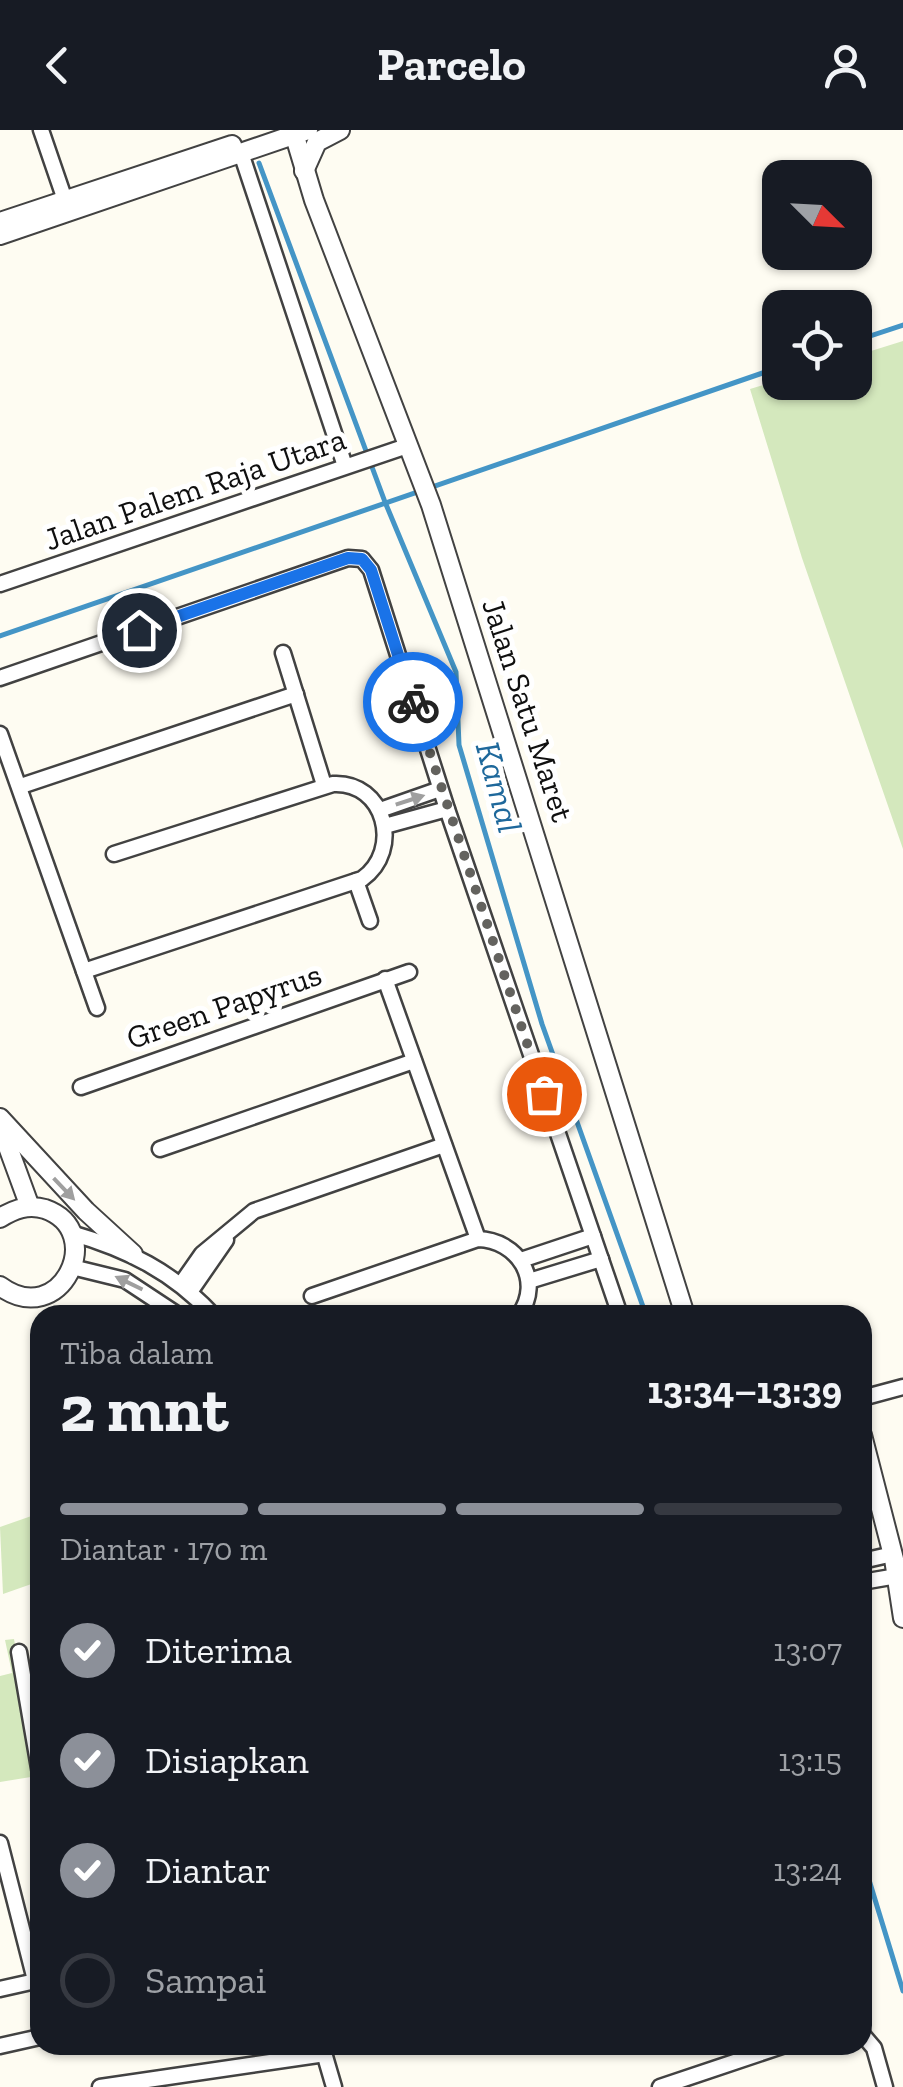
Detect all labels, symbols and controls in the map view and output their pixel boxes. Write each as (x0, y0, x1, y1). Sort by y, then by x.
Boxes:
icon: back (30, 38, 85, 93)
text: Parcelo (377, 38, 526, 92)
icon: person (818, 38, 873, 93)
north arrow (762, 160, 872, 270)
map controls (762, 160, 872, 400)
button: locate (762, 290, 872, 400)
street label: Jalan Palem Raja Utara (40, 420, 350, 558)
pin (97, 588, 182, 673)
street label: Jalan Satu Maret (474, 594, 582, 826)
icon: home (112, 603, 167, 658)
courier (363, 652, 463, 752)
icon: bike (386, 675, 441, 730)
water label: Kamal (467, 737, 531, 837)
one-way arrow (395, 791, 425, 806)
street label: Green Papyrus (122, 955, 326, 1057)
pin (502, 1052, 587, 1137)
icon: bag (517, 1067, 572, 1122)
one-way arrow (52, 1176, 75, 1200)
one-way arrow (114, 1274, 143, 1291)
text: Tiba dalam (60, 1334, 213, 1372)
text: 13:34–13:39 (647, 1367, 842, 1413)
text: 2 mnt (60, 1370, 228, 1448)
text: Diantar · 170 m (60, 1530, 267, 1568)
icon: check (60, 1623, 115, 1678)
text: Diterima (145, 1627, 292, 1673)
text: 13:07 (773, 1631, 842, 1669)
icon: check (60, 1733, 115, 1788)
text: Disiapkan (145, 1737, 309, 1783)
text: 13:15 (778, 1741, 842, 1779)
icon: check (60, 1843, 115, 1898)
text: Diantar (145, 1847, 271, 1893)
text: 13:24 (773, 1851, 842, 1889)
text: Sampai (145, 1957, 266, 2003)

